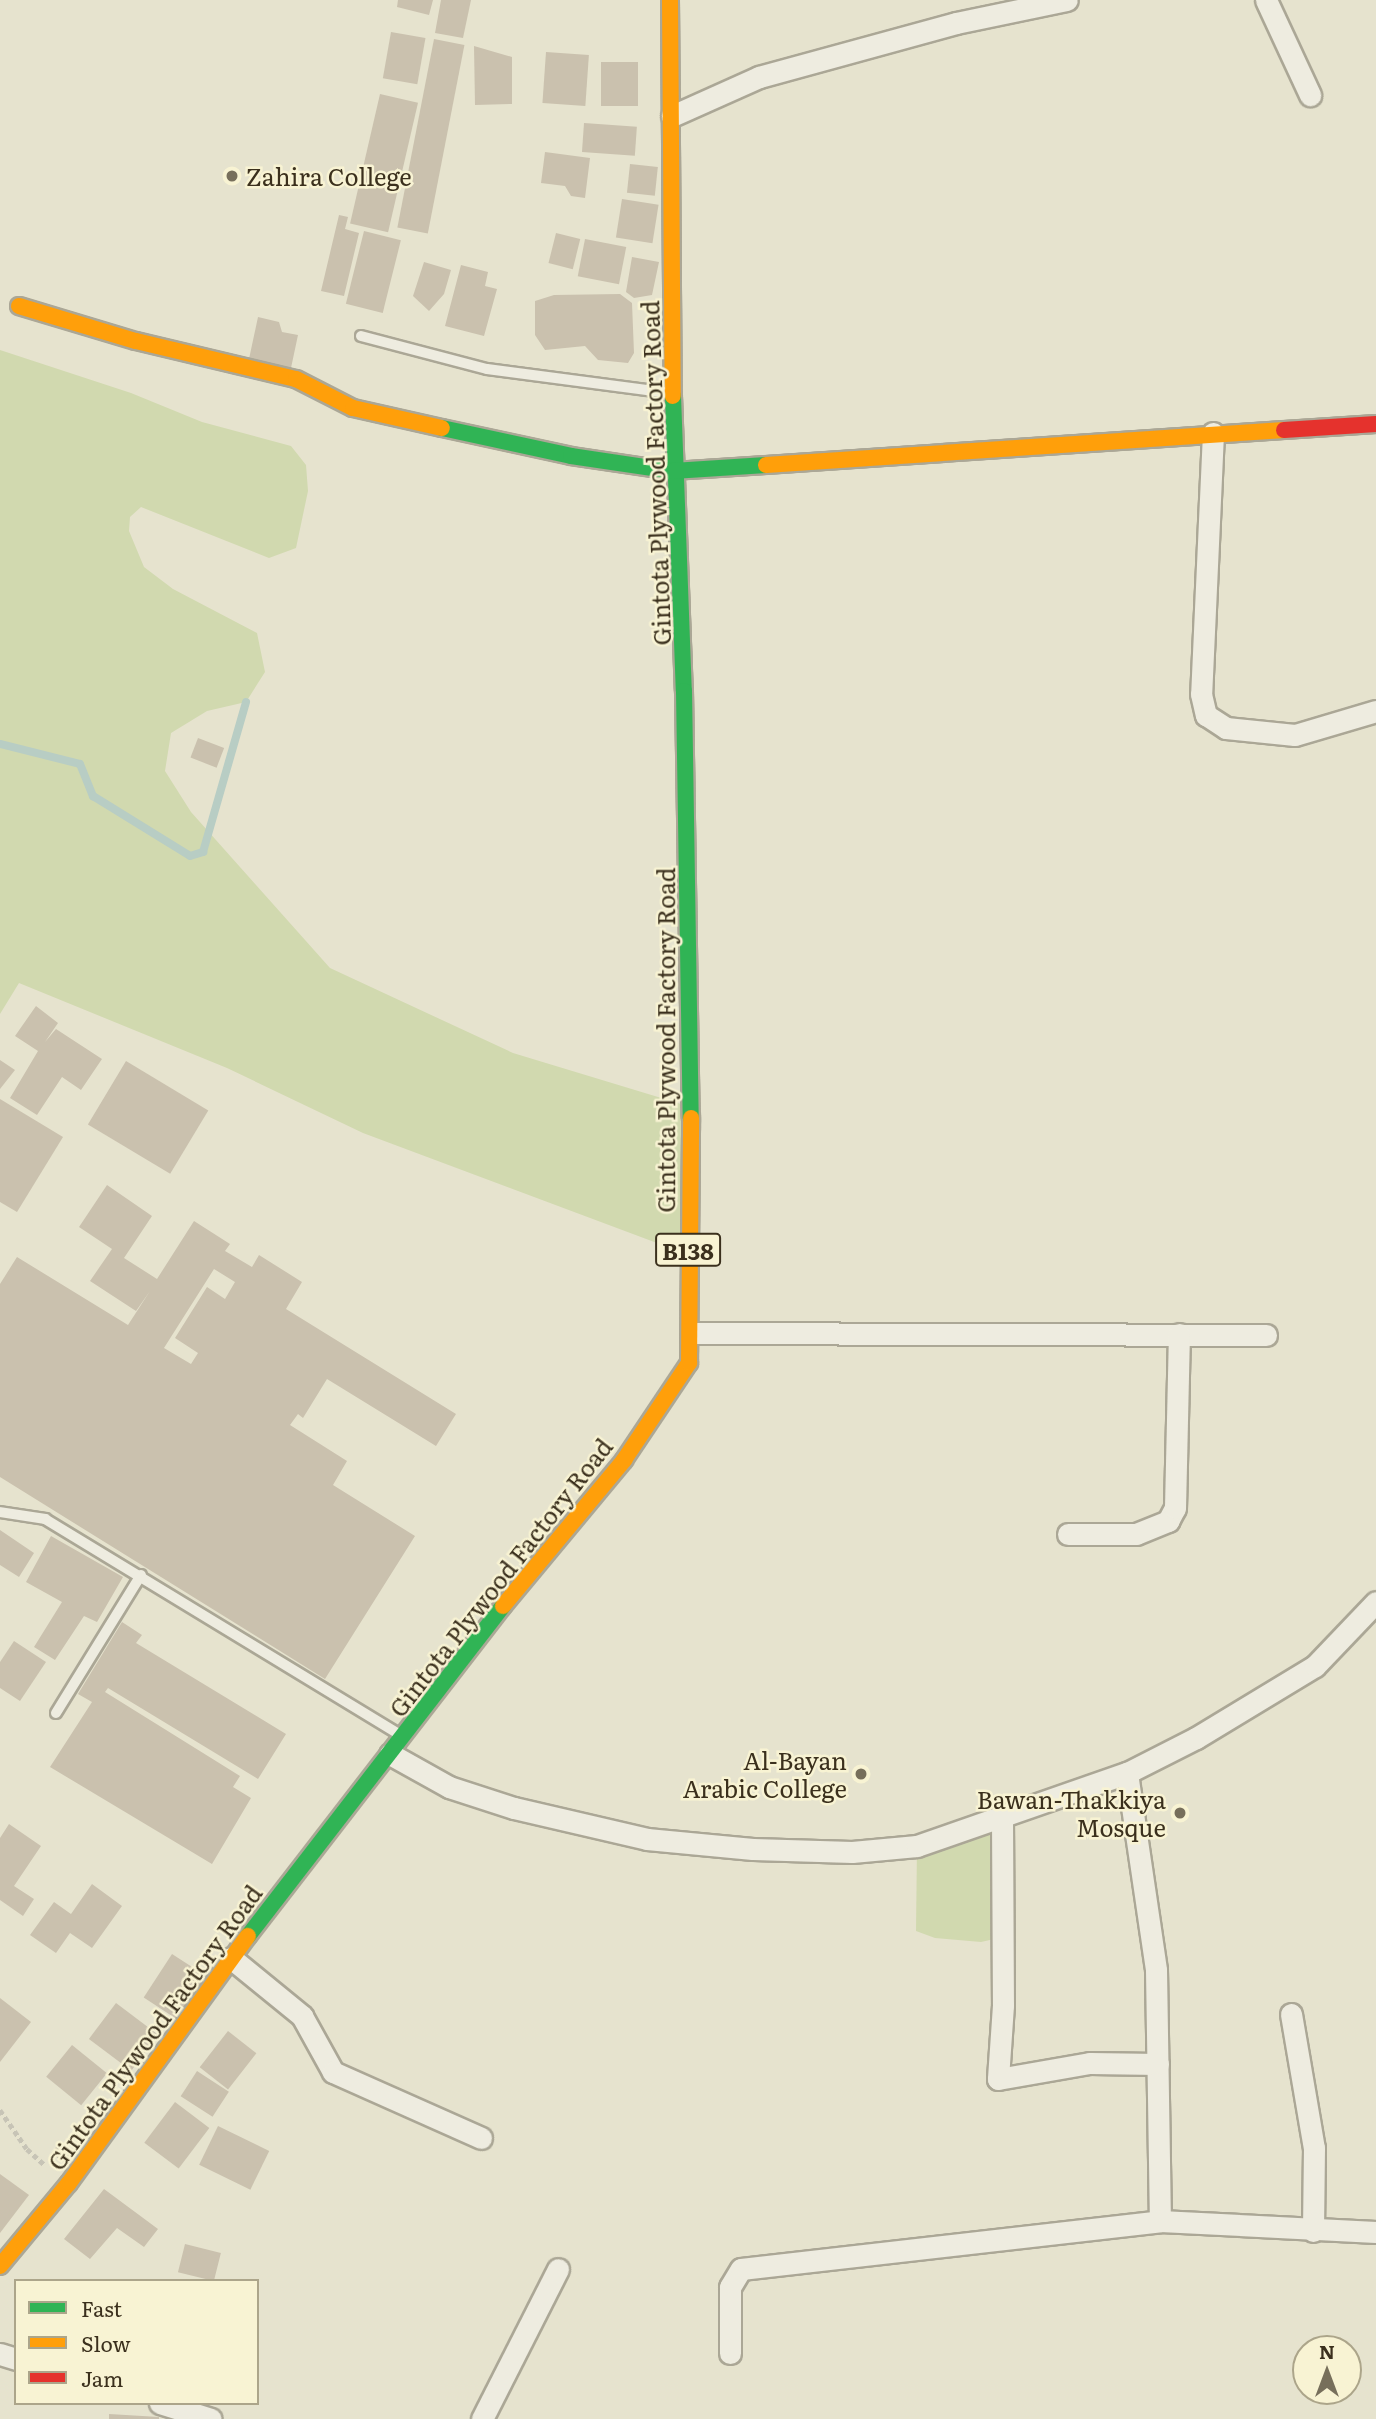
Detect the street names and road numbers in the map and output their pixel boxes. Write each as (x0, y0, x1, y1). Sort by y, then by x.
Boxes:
street label: Gintota Plywood Factory Road (635, 300, 675, 646)
street label: Gintota Plywood Factory Road (651, 867, 679, 1213)
road number: B138 (655, 1231, 721, 1270)
street label: Gintota Plywood Factory Road (382, 1432, 618, 1722)
street label: Gintota Plywood Factory Road (41, 1879, 267, 2175)

